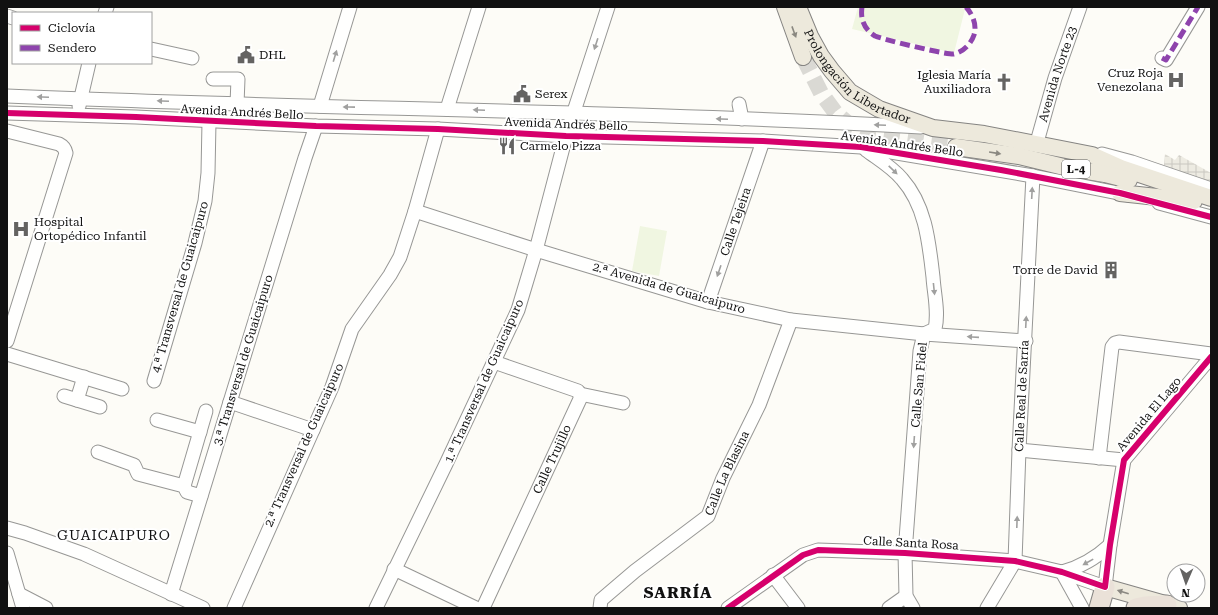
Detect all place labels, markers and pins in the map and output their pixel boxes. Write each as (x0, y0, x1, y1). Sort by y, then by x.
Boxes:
public building icon: DHL (236, 45, 256, 65)
place label: DHL (259, 48, 286, 62)
place label: Cruz Roja Venezolana (1097, 66, 1163, 94)
place label: Iglesia María Auxiliadora (917, 68, 991, 96)
hospital icon: Cruz Roja Venezolana (1166, 70, 1186, 90)
church icon: Iglesia María Auxiliadora (994, 72, 1014, 92)
public building icon: Serex (512, 84, 532, 104)
place label: Serex (535, 87, 568, 101)
restaurant icon: Carmelo Pizza (497, 136, 517, 156)
place label: Carmelo Pizza (520, 139, 601, 153)
place label: Hospital Ortopédico Infantil (34, 215, 147, 243)
hospital icon: Hospital Ortopédico Infantil (11, 219, 31, 239)
building icon: Torre de David (1101, 260, 1121, 280)
place label: Torre de David (1013, 263, 1098, 277)

